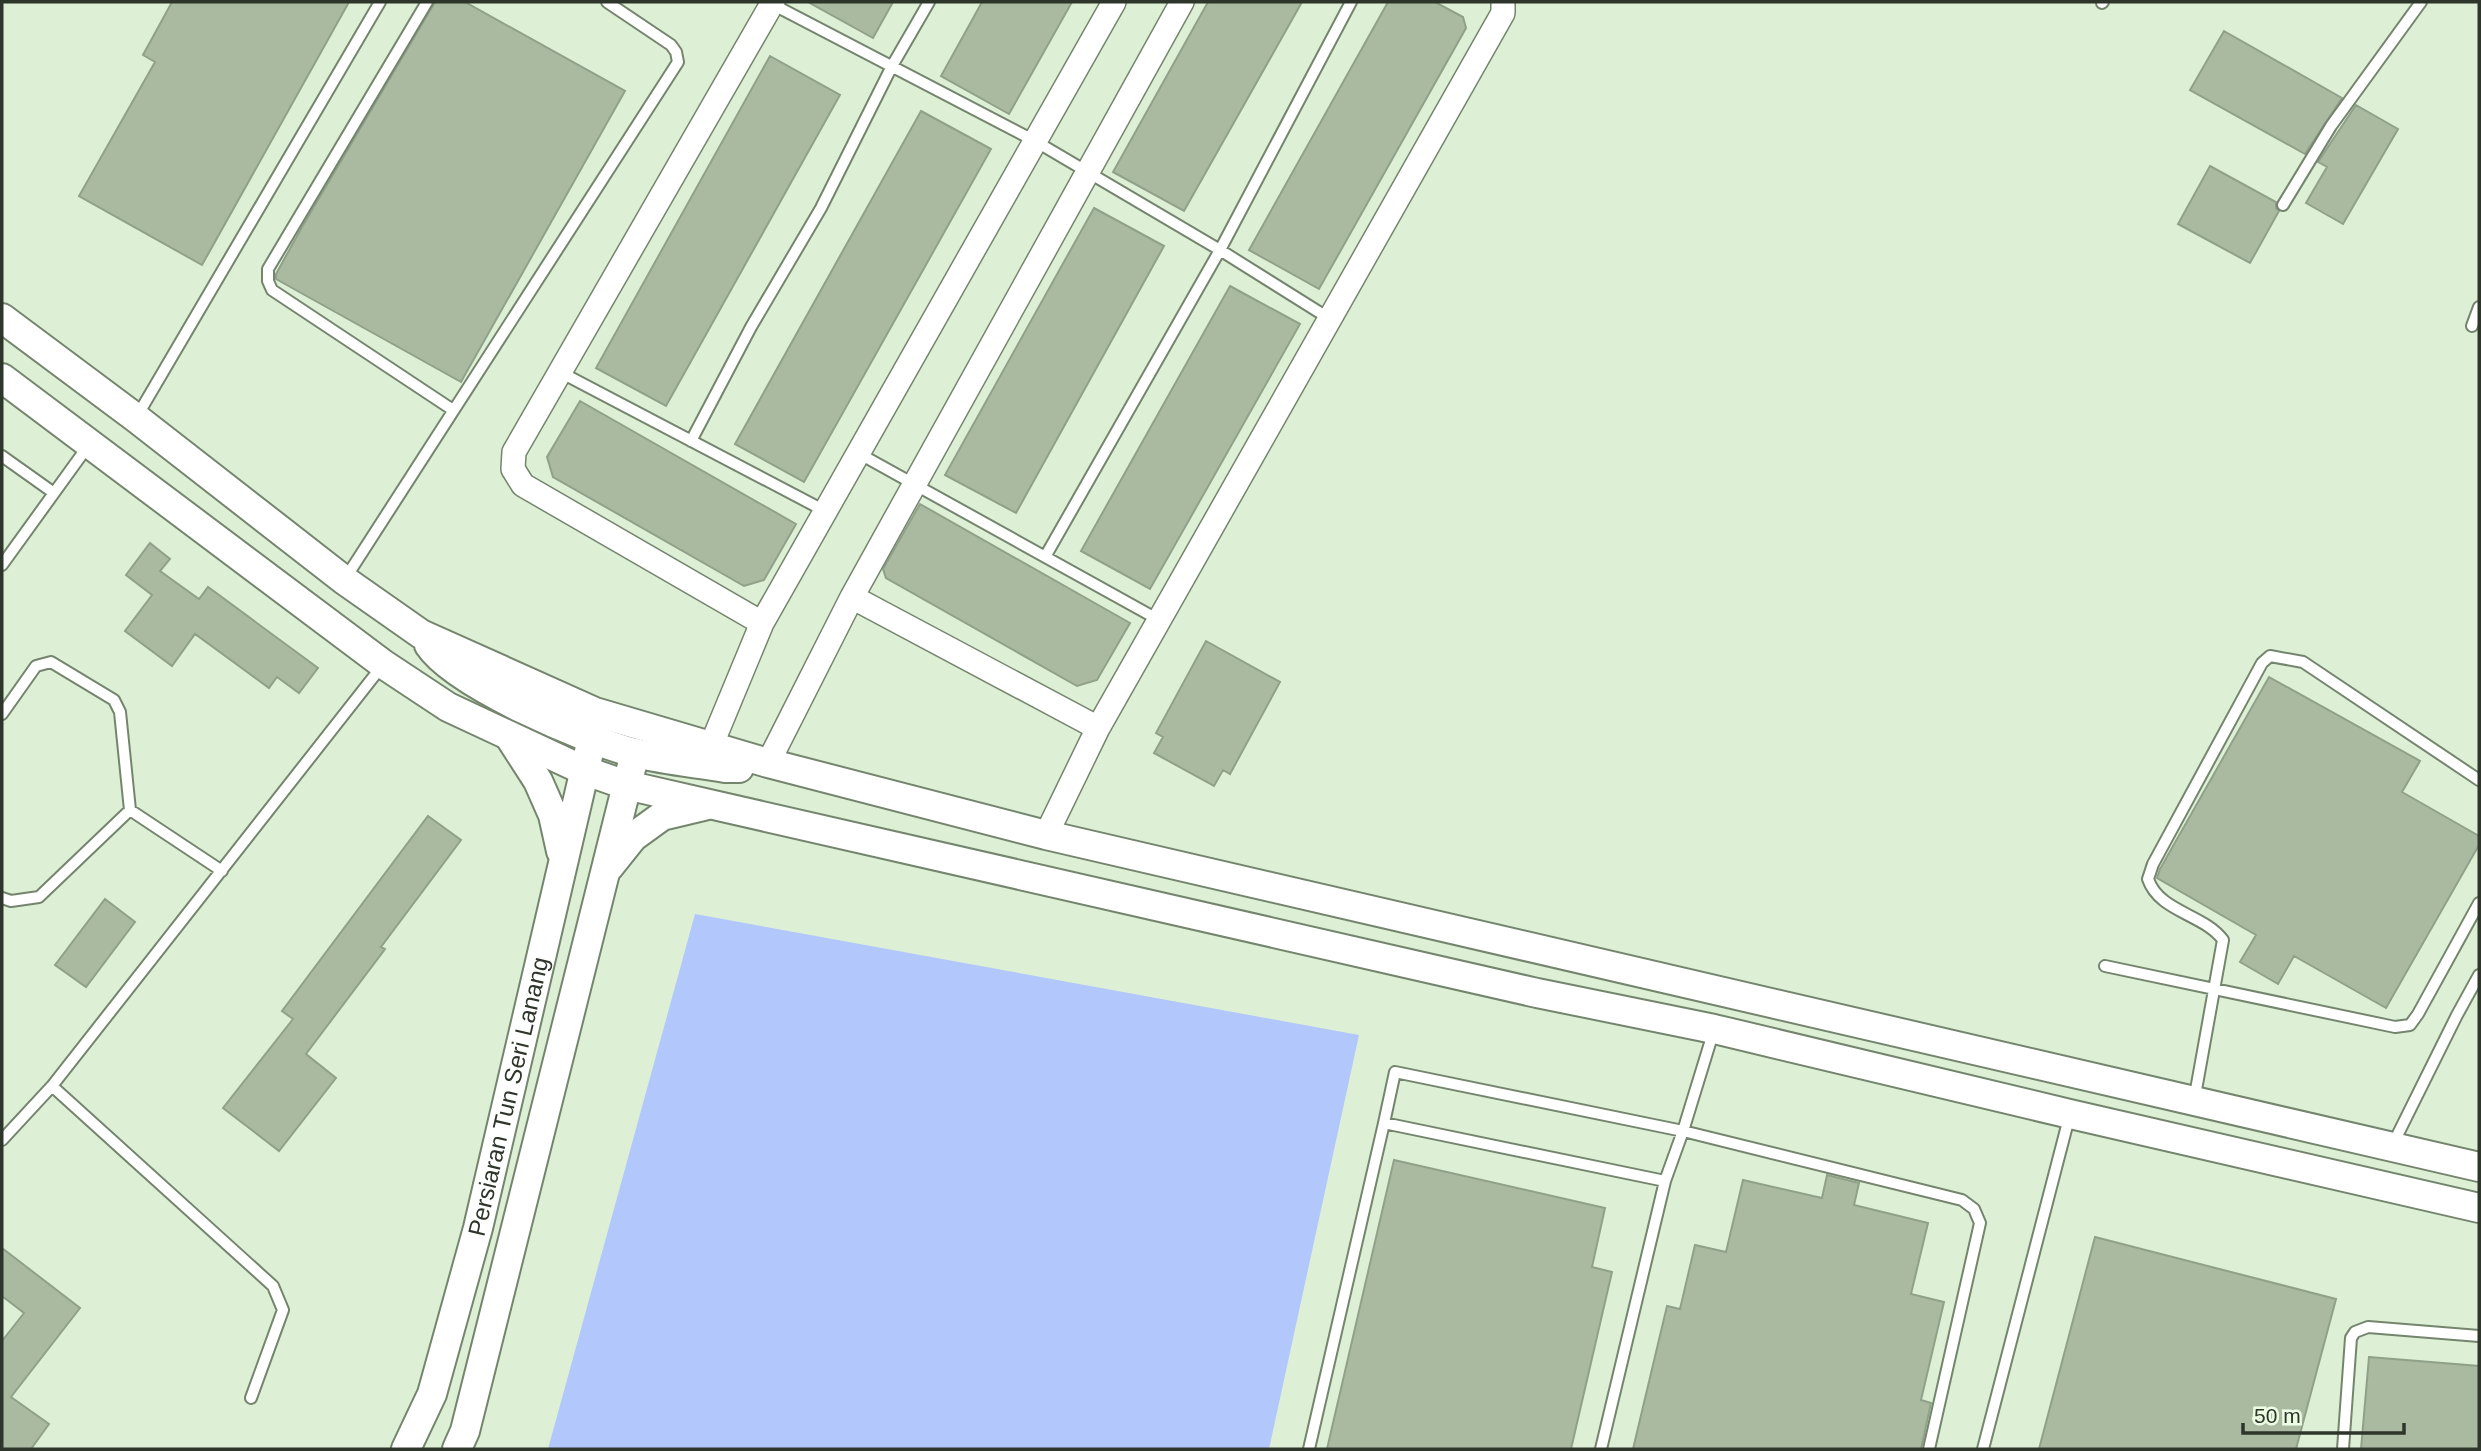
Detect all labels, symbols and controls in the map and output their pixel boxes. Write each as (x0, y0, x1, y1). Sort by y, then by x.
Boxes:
street label: Persiaran Tun Seri Lanang (463, 954, 554, 1239)
scale bar (2243, 1392, 2404, 1436)
text: 50 m (2254, 1404, 2301, 1427)

